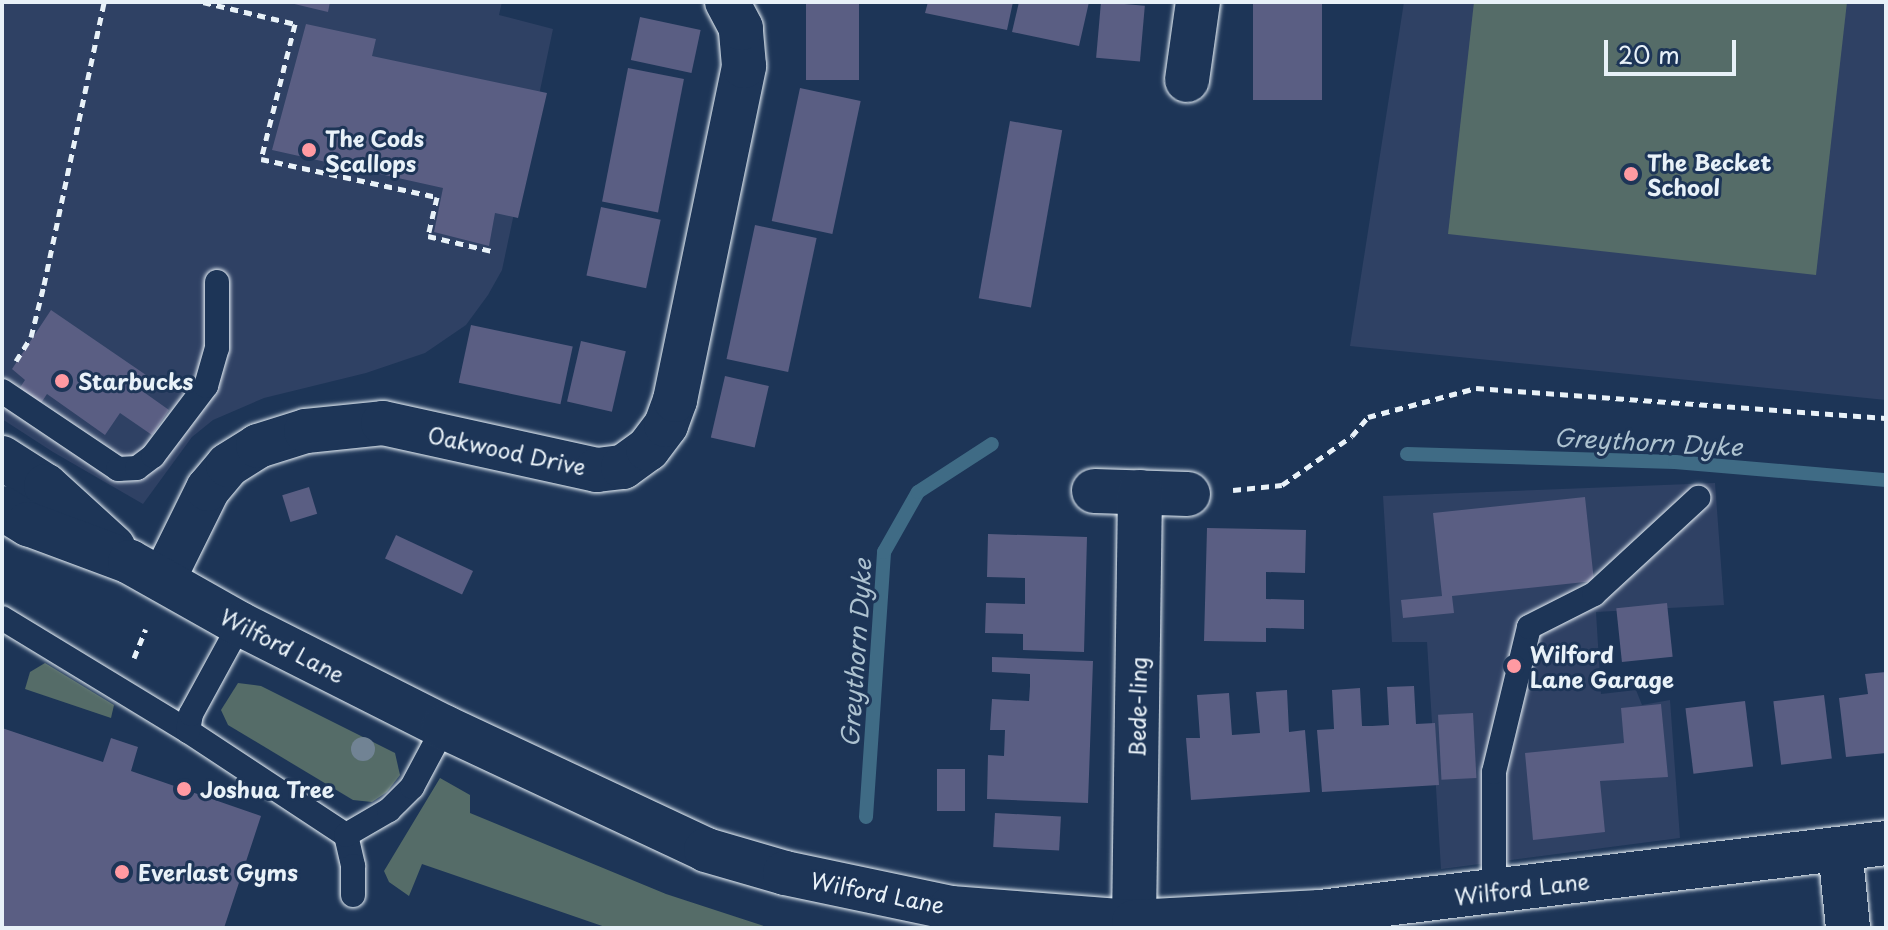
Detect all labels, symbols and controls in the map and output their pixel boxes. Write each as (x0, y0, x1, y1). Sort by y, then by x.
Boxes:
scale bar (1608, 24, 1740, 74)
text: 20 m (1618, 36, 1680, 72)
place label: The Cods Scallops (325, 124, 426, 176)
marker: The Cods Scallops (300, 141, 318, 159)
place label: The Becket School (1647, 148, 1772, 200)
marker: The Becket School (1622, 165, 1640, 183)
place label: Starbucks (78, 368, 193, 394)
marker: Starbucks (53, 372, 71, 390)
street label: Oakwood Drive (426, 420, 588, 480)
water label: Greythorn Dyke (1553, 423, 1743, 461)
water label: Greythorn Dyke (835, 558, 877, 748)
street label: Wilford Lane (216, 602, 350, 688)
place label: Wilford Lane Garage (1530, 640, 1673, 692)
street label: Bede-ling (1123, 656, 1151, 758)
marker: Wilford Lane Garage (1505, 657, 1523, 675)
place label: Joshua Tree (200, 776, 334, 802)
marker: Joshua Tree (175, 780, 193, 798)
place label: Everlast Gyms (138, 859, 296, 885)
marker: Everlast Gyms (113, 863, 131, 881)
street label: Wilford Lane (808, 866, 948, 918)
street label: Wilford Lane (1452, 867, 1592, 909)

